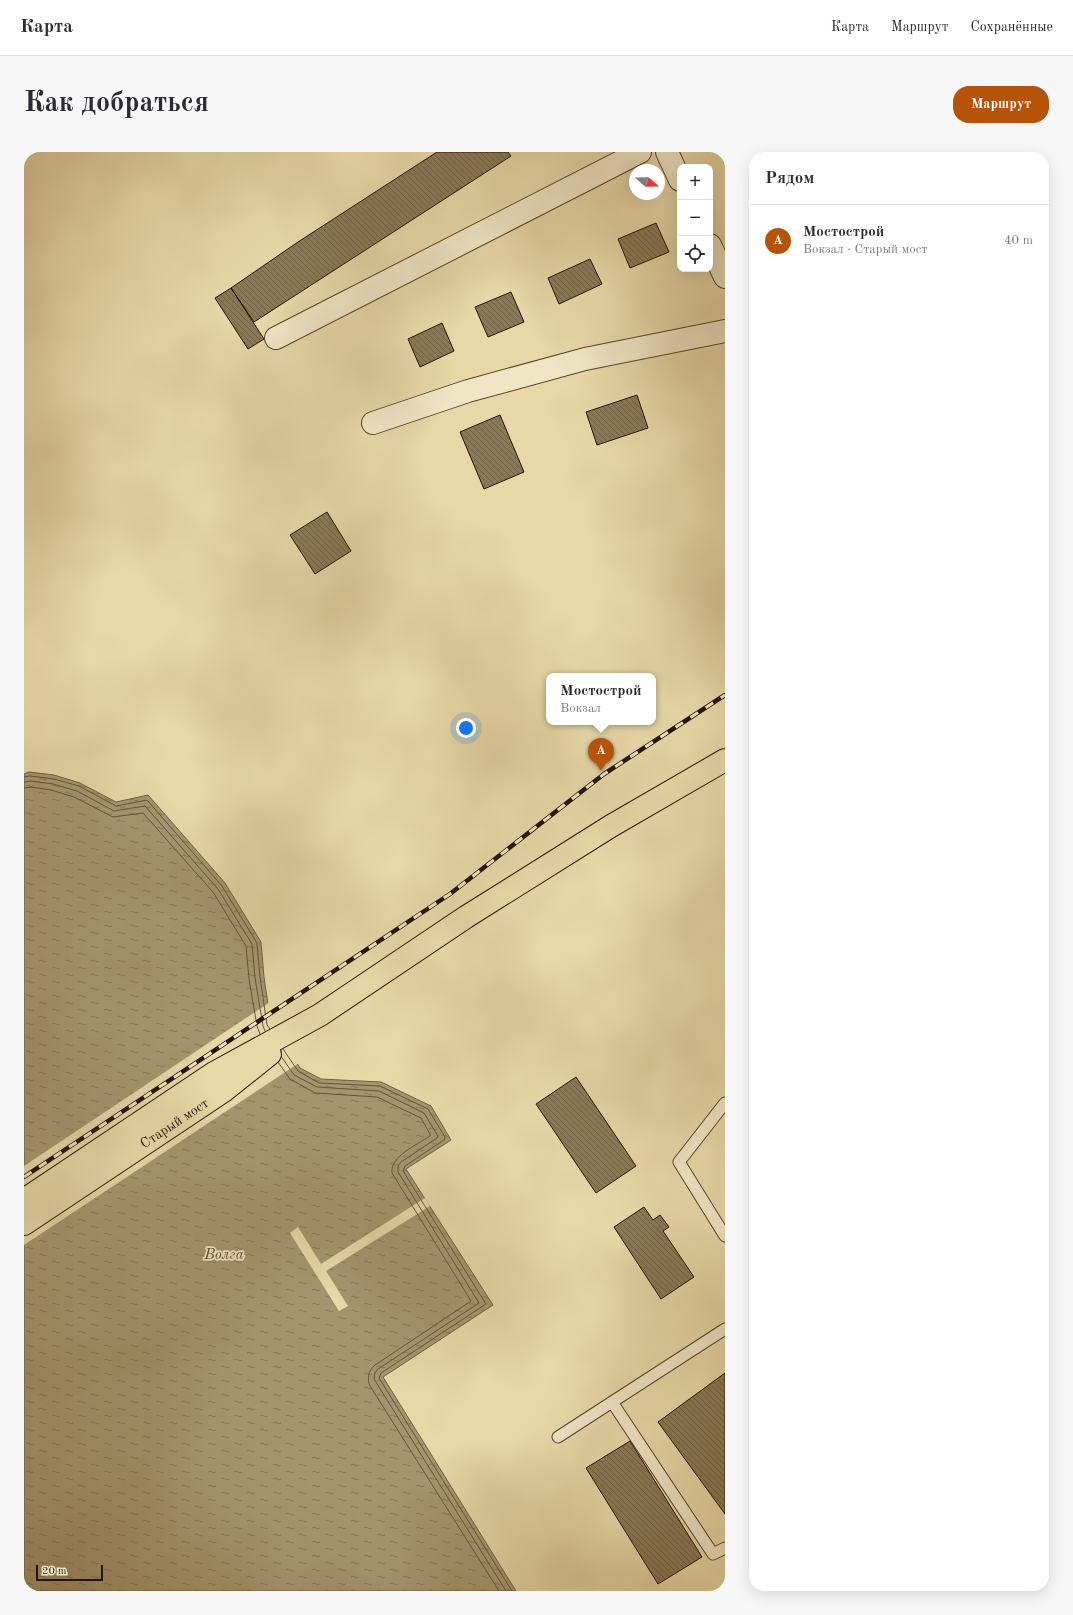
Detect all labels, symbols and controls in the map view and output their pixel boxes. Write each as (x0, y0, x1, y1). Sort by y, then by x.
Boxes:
text: Карта (20, 18, 73, 37)
text: Карта (831, 20, 869, 34)
text: Маршрут (891, 20, 948, 34)
text: Сохранённые (970, 20, 1053, 34)
button: Маршрут (953, 86, 1049, 123)
text: Как добраться (24, 90, 209, 118)
north arrow (629, 164, 665, 200)
map controls (677, 164, 713, 272)
button: + (677, 164, 713, 200)
text: Рядом (765, 170, 814, 187)
button: − (677, 200, 713, 236)
text: Мостострой (803, 225, 884, 240)
text: A (773, 234, 783, 247)
text: 40 m (1004, 234, 1033, 247)
button: locate (677, 236, 713, 272)
text: Вокзал · Старый мост (803, 243, 927, 256)
popup (546, 673, 656, 725)
text: Мостострой (560, 684, 642, 699)
text: Вокзал (560, 702, 601, 715)
your location (456, 718, 476, 738)
pin: A (588, 738, 614, 771)
street label: Старый мост (138, 1096, 212, 1151)
water label: Волга (203, 1248, 244, 1263)
scale bar (36, 1563, 103, 1582)
text: 20 m (42, 1566, 67, 1577)

